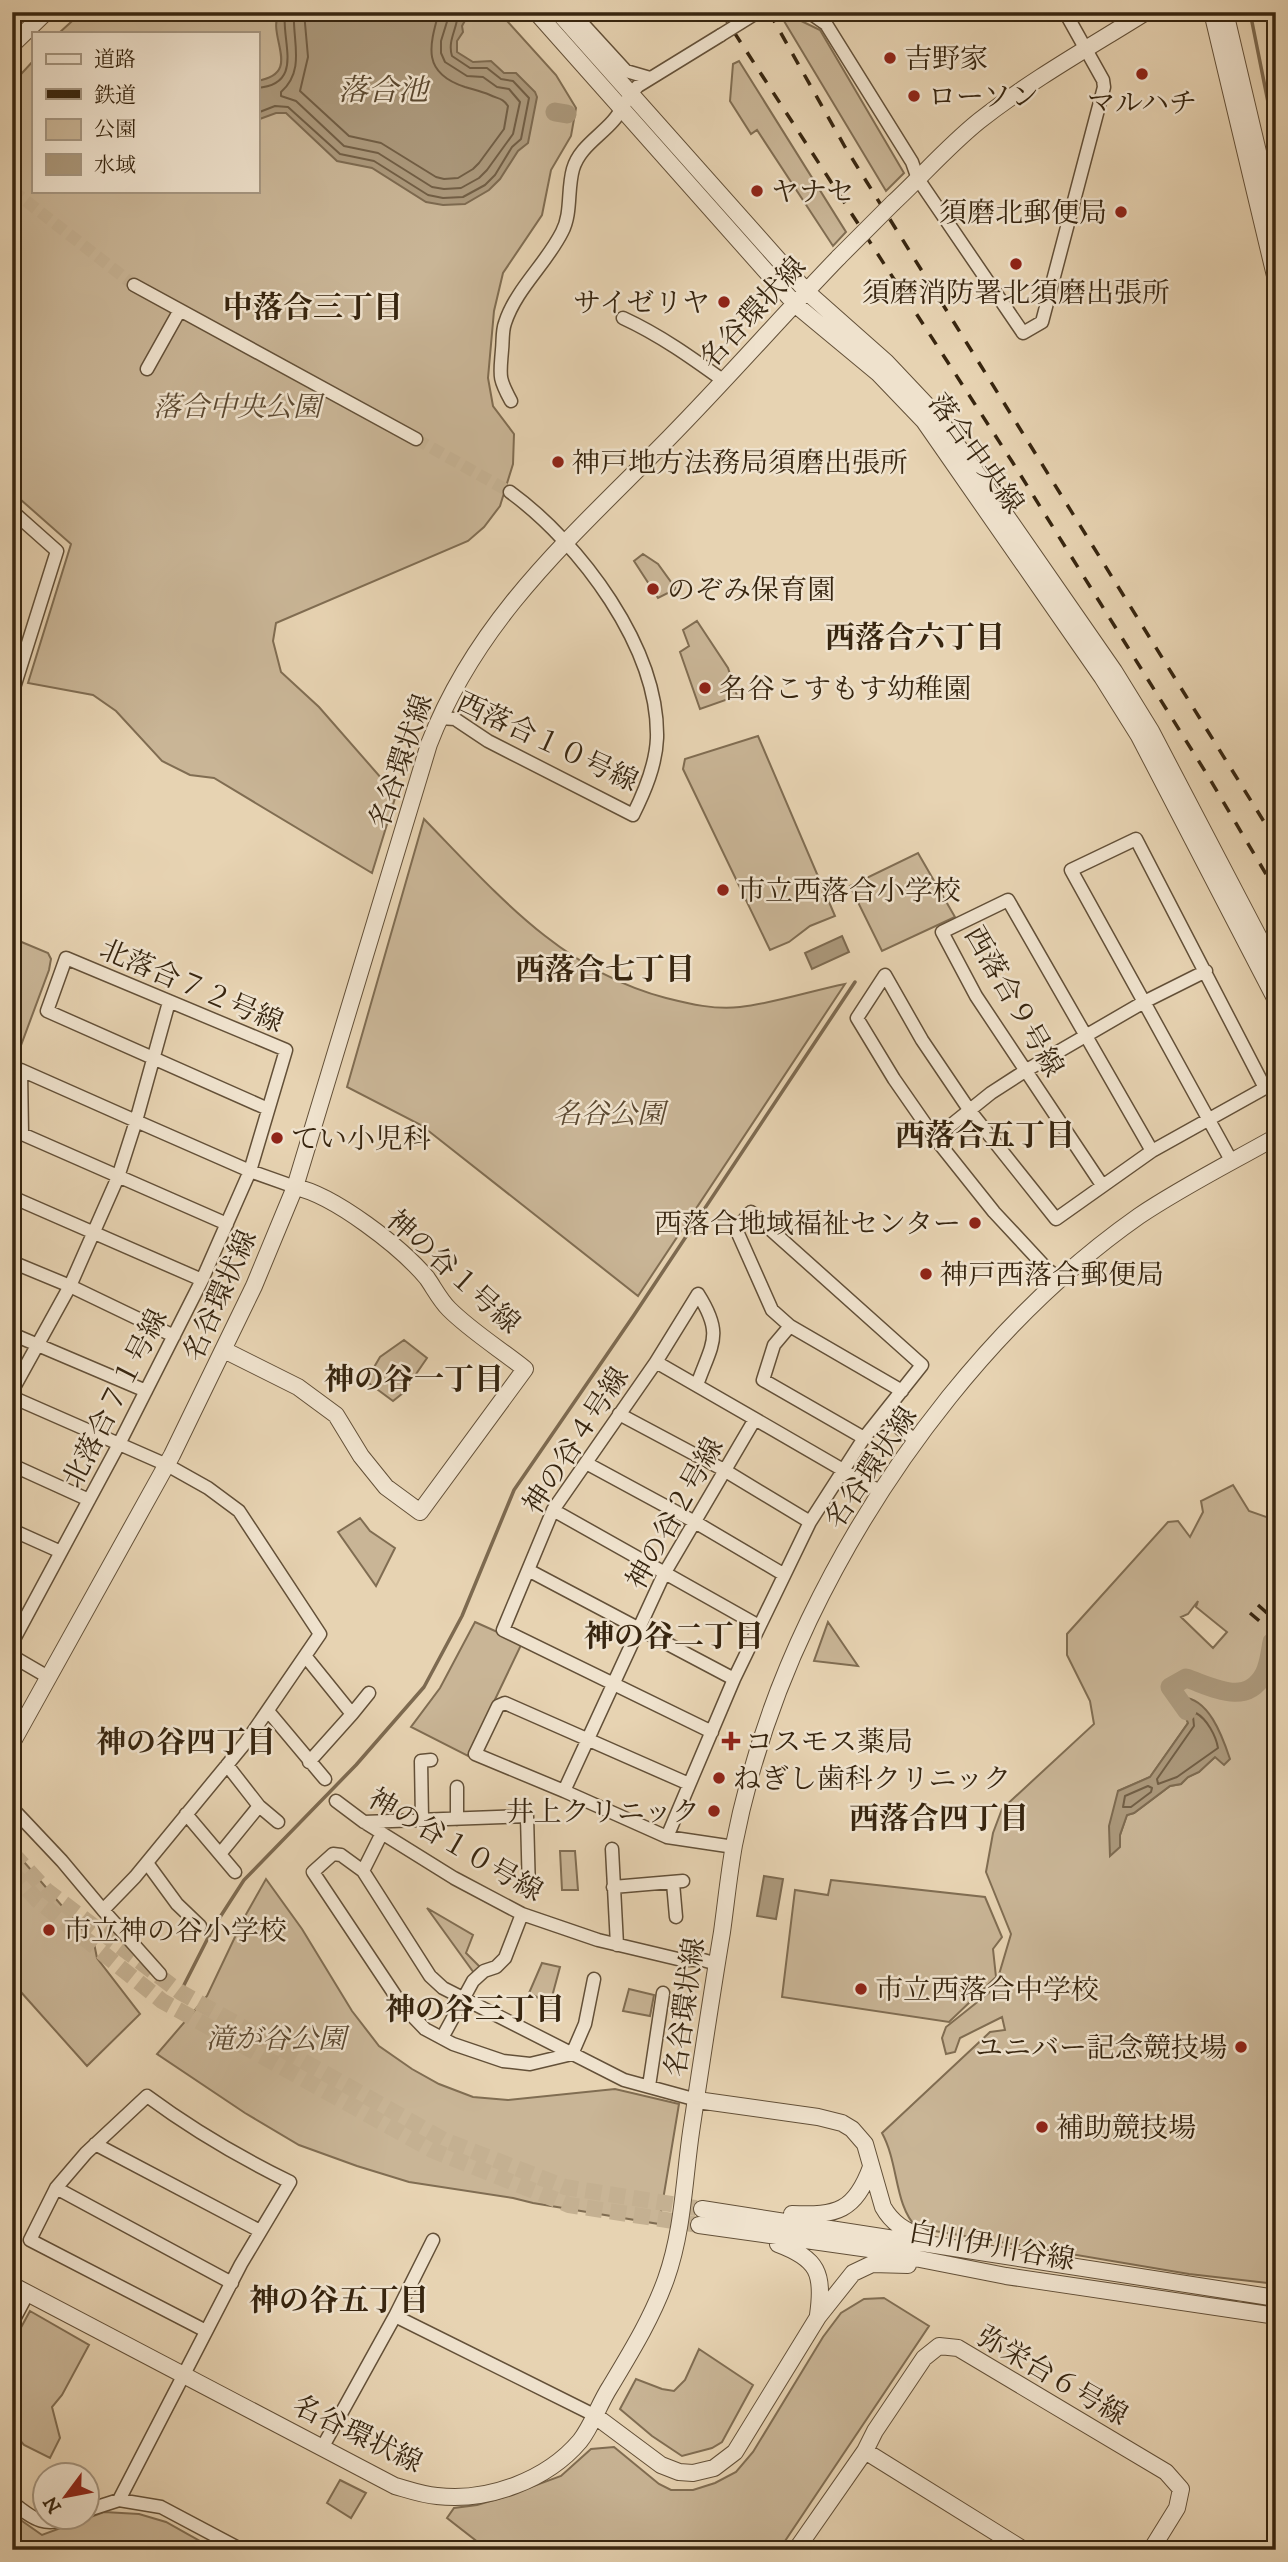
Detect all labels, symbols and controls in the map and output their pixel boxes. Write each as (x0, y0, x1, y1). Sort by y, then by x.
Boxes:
legend (32, 32, 259, 192)
place label: 吉野家 (904, 42, 988, 77)
text: 道路 (94, 47, 136, 73)
marker: 吉野家 (882, 50, 898, 66)
marker: マルハチ (1134, 66, 1150, 82)
water label: 落合池 (338, 73, 431, 110)
place label: ローソン (928, 80, 1039, 115)
text: 鉄道 (94, 83, 136, 109)
place label: マルハチ (1087, 86, 1197, 121)
marker: ローソン (906, 88, 922, 104)
text: 公園 (94, 117, 136, 143)
text: 水域 (94, 153, 136, 179)
place label: ヤナセ (771, 175, 854, 210)
marker: ヤナセ (749, 183, 765, 199)
place label: 須磨北郵便局 (939, 196, 1107, 231)
marker: 須磨北郵便局 (1113, 204, 1129, 220)
street label: 名谷環状線 (693, 250, 814, 376)
marker: 須磨消防署北須磨出張所 (1008, 256, 1024, 272)
place label: 須磨消防署北須磨出張所 (862, 276, 1170, 311)
place label: サイゼリヤ (573, 286, 710, 321)
district label: 中落合三丁目 (223, 290, 403, 327)
marker: サイゼリヤ (716, 294, 732, 310)
street label: 落合中央線 (920, 387, 1031, 521)
park label: 落合中央公園 (153, 390, 325, 425)
place label: 神戸地方法務局須磨出張所 (572, 446, 908, 481)
marker: 神戸地方法務局須磨出張所 (550, 454, 566, 470)
place label: のぞみ保育園 (667, 573, 835, 608)
marker: のぞみ保育園 (645, 581, 661, 597)
district label: 西落合六丁目 (825, 620, 1005, 657)
place label: 名谷こすもす幼稚園 (719, 672, 971, 707)
marker: 名谷こすもす幼稚園 (697, 680, 713, 696)
street label: 西落合１０号線 (451, 685, 644, 800)
street label: 名谷環状線 (362, 690, 441, 833)
place label: 市立西落合小学校 (737, 874, 961, 909)
marker: 市立西落合小学校 (715, 882, 731, 898)
street label: 西落合９号線 (957, 920, 1071, 1083)
street label: 北落合７２号線 (94, 932, 288, 1041)
district label: 西落合七丁目 (515, 952, 695, 989)
park label: 名谷公園 (553, 1097, 669, 1132)
district label: 西落合五丁目 (895, 1118, 1075, 1155)
place label: てい小児科 (291, 1122, 431, 1157)
marker: てい小児科 (269, 1130, 285, 1146)
street label: 神の谷１号線 (379, 1203, 527, 1341)
place label: 西落合地域福祉センター (654, 1207, 961, 1242)
marker: 西落合地域福祉センター (967, 1215, 983, 1231)
street label: 名谷環状線 (176, 1225, 265, 1367)
place label: 神戸西落合郵便局 (940, 1258, 1164, 1293)
marker: 神戸西落合郵便局 (918, 1266, 934, 1282)
street label: 北落合７１号線 (55, 1303, 175, 1494)
street label: 神の谷４号線 (516, 1361, 637, 1521)
district label: 神の谷一丁目 (324, 1362, 504, 1399)
street label: 名谷環状線 (818, 1400, 925, 1536)
street label: 神の谷２号線 (619, 1432, 731, 1596)
district label: 神の谷二丁目 (584, 1619, 764, 1656)
district label: 神の谷四丁目 (96, 1725, 276, 1762)
place label: コスモス薬局 (745, 1725, 913, 1760)
marker: コスモス薬局 (723, 1733, 739, 1749)
place label: ねぎし歯科クリニック (733, 1762, 1011, 1797)
marker: ねぎし歯科クリニック (711, 1770, 727, 1786)
street label: 神の谷１０号線 (362, 1781, 549, 1909)
place label: 井上クリニック (506, 1795, 700, 1830)
district label: 西落合四丁目 (849, 1801, 1029, 1838)
marker: 井上クリニック (706, 1803, 722, 1819)
place label: 市立神の谷小学校 (63, 1914, 287, 1949)
marker: 市立神の谷小学校 (41, 1922, 57, 1938)
street label: 名谷環状線 (658, 1935, 713, 2079)
place label: 市立西落合中学校 (875, 1973, 1099, 2008)
marker: 市立西落合中学校 (853, 1981, 869, 1997)
district label: 神の谷三丁目 (385, 1992, 565, 2029)
park label: 滝が谷公園 (206, 2022, 350, 2057)
place label: ユニバー記念競技場 (975, 2031, 1227, 2066)
marker: ユニバー記念競技場 (1233, 2039, 1249, 2055)
place label: 補助競技場 (1056, 2111, 1196, 2146)
marker: 補助競技場 (1034, 2119, 1050, 2135)
street label: 白川伊川谷線 (906, 2215, 1078, 2278)
district label: 神の谷五丁目 (249, 2283, 429, 2320)
street label: 弥栄台６号線 (971, 2319, 1134, 2433)
street label: 名谷環状線 (287, 2388, 428, 2481)
north arrow (32, 2460, 102, 2530)
text: N (39, 2491, 67, 2517)

